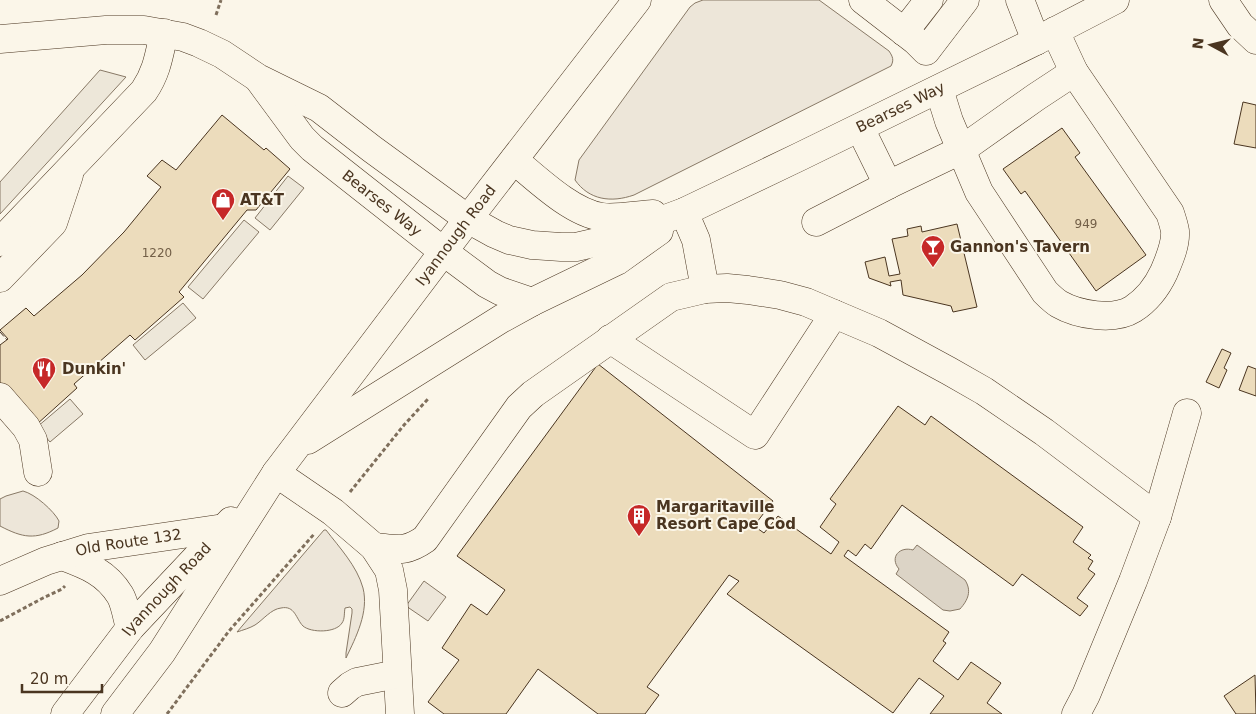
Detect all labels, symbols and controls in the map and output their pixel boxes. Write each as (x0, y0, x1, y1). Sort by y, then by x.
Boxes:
north arrow (1186, 20, 1236, 70)
text: N (1189, 37, 1207, 50)
street label: Bearses Way (853, 78, 948, 137)
street label: Bearses Way (338, 166, 426, 240)
street label: Iyannough Road (412, 181, 500, 289)
shop icon: AT&T (210, 187, 236, 221)
place label: AT&T (240, 191, 285, 209)
house number: 949 (1075, 217, 1097, 231)
bar icon: Gannon's Tavern (920, 234, 946, 268)
place label: Gannon's Tavern (950, 238, 1090, 256)
house number: 1220 (142, 246, 172, 260)
restaurant icon: Dunkin' (31, 356, 57, 390)
place label: Dunkin' (62, 360, 126, 378)
place label: Margaritaville Resort Cape Cod (656, 498, 796, 533)
building icon: Margaritaville Resort Cape Cod (626, 503, 652, 537)
street label: Old Route 132 (73, 525, 183, 560)
street label: Iyannough Road (118, 539, 215, 640)
scale bar (22, 662, 102, 694)
text: 20 m (30, 670, 68, 688)

